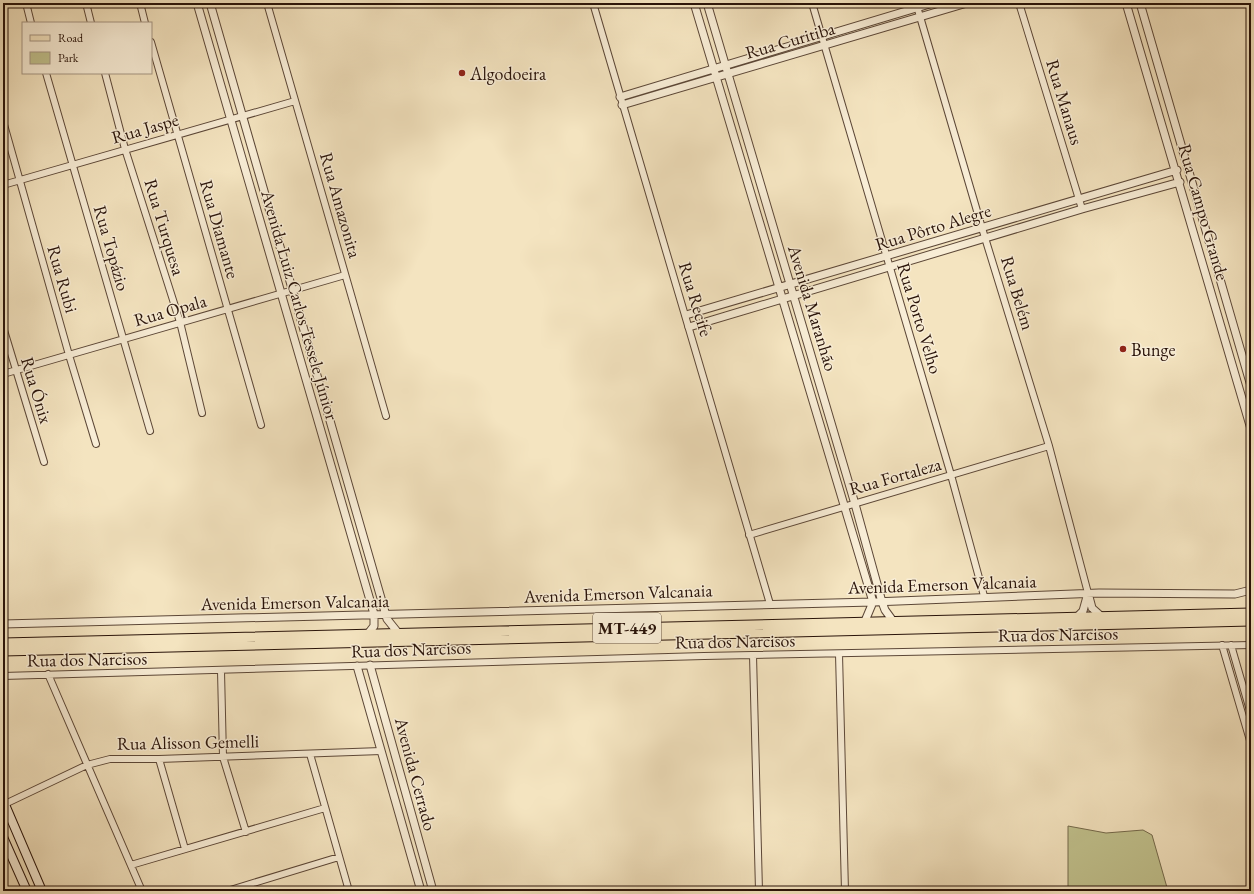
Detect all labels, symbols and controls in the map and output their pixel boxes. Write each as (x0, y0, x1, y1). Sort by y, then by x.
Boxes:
street label: Rua Curitiba (743, 16, 838, 64)
legend (22, 22, 152, 74)
text: Road (58, 30, 84, 46)
text: Park (58, 50, 79, 66)
street label: Rua Manaus (1041, 56, 1089, 148)
place label: Algodoeira (469, 62, 547, 85)
marker: Algodoeira (457, 68, 467, 78)
street label: Rua Jaspe (109, 107, 181, 149)
street label: Rua Campo Grande (1174, 141, 1234, 283)
street label: Rua Amazonita (315, 150, 367, 261)
street label: Rua Turquesa (139, 176, 191, 279)
street label: Rua Diamante (195, 177, 245, 281)
street label: Avenida Luiz Carlos Tessele Júnior (256, 186, 344, 423)
street label: Rua Pôrto Alegre (872, 198, 994, 256)
street label: Rua Topázio (89, 202, 135, 294)
street label: Avenida Maranhão (783, 241, 843, 374)
street label: Rua Rubi (42, 243, 84, 316)
street label: Rua Belém (996, 253, 1040, 333)
street label: Rua Recife (674, 259, 718, 339)
street label: Rua Porto Velho (892, 260, 948, 376)
street label: Rua Opala (131, 288, 210, 331)
place label: Bunge (1131, 338, 1175, 361)
marker: Bunge (1118, 344, 1128, 354)
street label: Rua Ónix (16, 354, 58, 426)
street label: Rua Fortaleza (846, 452, 945, 500)
street label: Avenida Emerson Valcanaia (846, 569, 1038, 599)
street label: Avenida Emerson Valcanaia (522, 578, 714, 608)
street label: Avenida Emerson Valcanaia (199, 589, 390, 615)
road number: MT-449 (593, 613, 661, 643)
street label: Rua dos Narcisos (998, 621, 1119, 647)
street label: Rua dos Narcisos (675, 628, 796, 654)
street label: Rua dos Narcisos (351, 635, 472, 663)
street label: Rua dos Narcisos (27, 646, 148, 672)
street label: Avenida Cerrado (390, 714, 442, 833)
street label: Rua Alisson Gemelli (117, 729, 260, 755)

